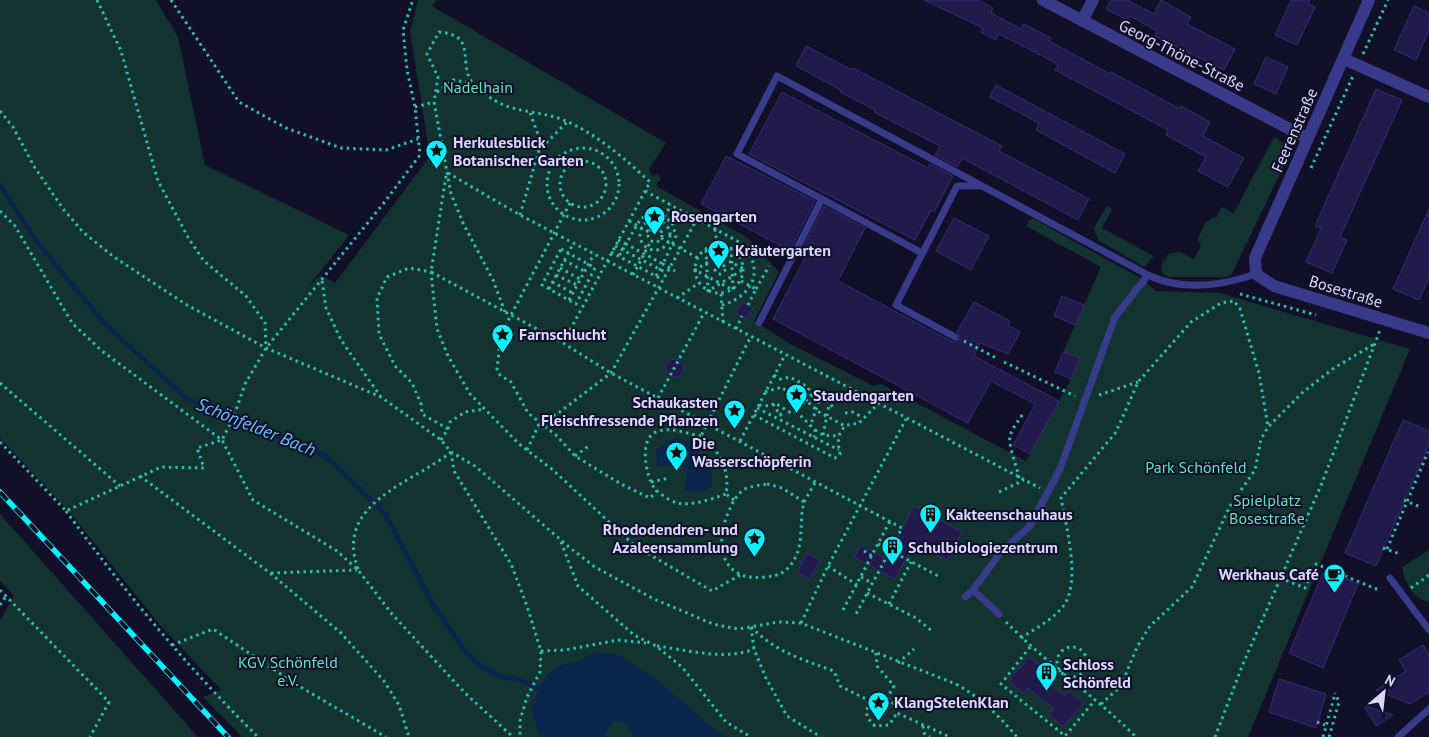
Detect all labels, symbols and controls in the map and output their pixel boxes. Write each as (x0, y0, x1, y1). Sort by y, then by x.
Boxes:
street label: Georg-Thöne-Straße (1116, 15, 1248, 95)
park label: Nadelhain (443, 77, 513, 97)
street label: Feerenstraße (1267, 85, 1321, 175)
place label: Herkulesblick Botanischer Garten (453, 132, 584, 170)
place icon: Herkulesblick Botanischer Garten (425, 139, 449, 170)
place icon: Rosengarten (643, 204, 667, 235)
place label: Rosengarten (671, 206, 757, 226)
place icon: Kräutergarten (707, 238, 731, 269)
place label: Kräutergarten (735, 240, 831, 260)
street label: Bosestraße (1307, 270, 1385, 312)
place icon: Farnschlucht (491, 322, 515, 353)
place label: Farnschlucht (519, 324, 607, 344)
place icon: Staudengarten (785, 383, 809, 414)
place label: Staudengarten (813, 385, 914, 405)
water label: Schönfelder Bach (193, 392, 319, 461)
place label: Schaukasten Fleischfressende Pflanzen (541, 392, 718, 430)
place icon: Schaukasten Fleischfressende Pflanzen (722, 399, 746, 430)
place label: Die Wasserschöpferin (692, 433, 811, 471)
place icon: Die Wasserschöpferin (664, 440, 688, 471)
park label: Park Schönfeld (1145, 457, 1247, 477)
park label: Spielplatz Bosestraße (1229, 490, 1305, 528)
building icon: Kakteenschauhaus (918, 502, 942, 533)
place label: Kakteenschauhaus (946, 504, 1073, 524)
place label: Rhododendren- und Azaleensammlung (603, 519, 738, 557)
place icon: Rhododendren- und Azaleensammlung (742, 526, 766, 557)
building icon: Schulbiologiezentrum (880, 535, 904, 566)
place label: Schulbiologiezentrum (908, 537, 1058, 557)
cafe icon: Werkhaus Café (1323, 562, 1347, 593)
place label: Werkhaus Café (1219, 564, 1319, 584)
park label: KGV Schönfeld e.V. (238, 652, 338, 690)
place label: Schloss Schönfeld (1063, 654, 1131, 692)
building icon: Schloss Schönfeld (1035, 661, 1059, 692)
north arrow (1359, 667, 1409, 717)
text: N (1382, 670, 1398, 691)
place icon: KlangStelenKlan (866, 690, 890, 721)
place label: KlangStelenKlan (894, 692, 1009, 712)

